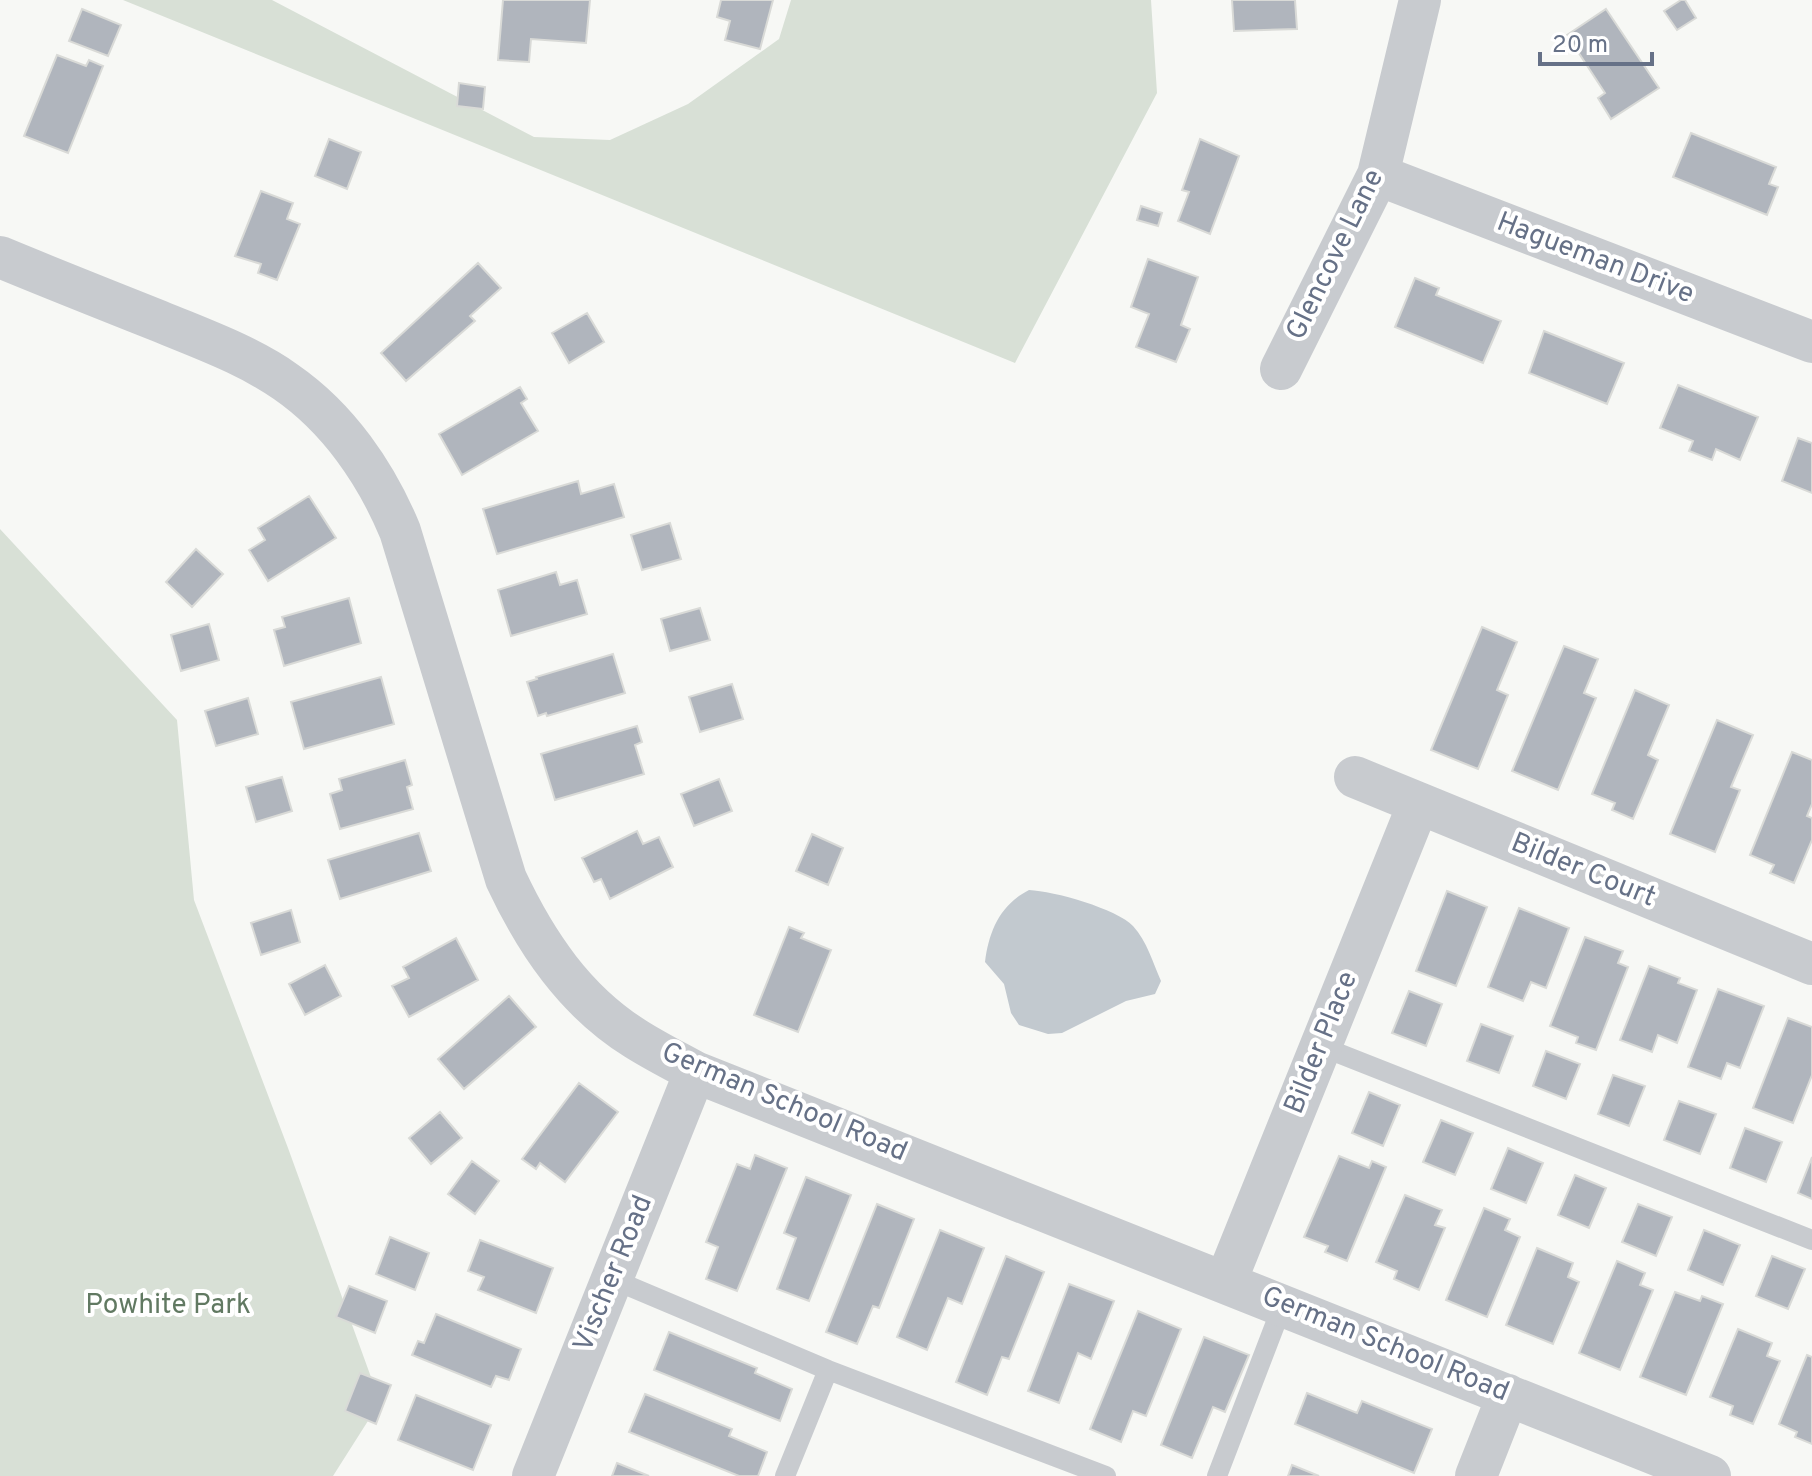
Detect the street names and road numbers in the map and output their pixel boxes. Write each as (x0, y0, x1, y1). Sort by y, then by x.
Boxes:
street label: Glencove Lane (1279, 164, 1393, 346)
street label: Hagueman Drive (1491, 205, 1699, 313)
street label: Bilder Court (1505, 826, 1661, 916)
street label: Bilder Place (1277, 966, 1367, 1120)
street label: German School Road (656, 1035, 912, 1171)
street label: Vischer Road (566, 1190, 662, 1358)
street label: German School Road (1256, 1279, 1514, 1411)

